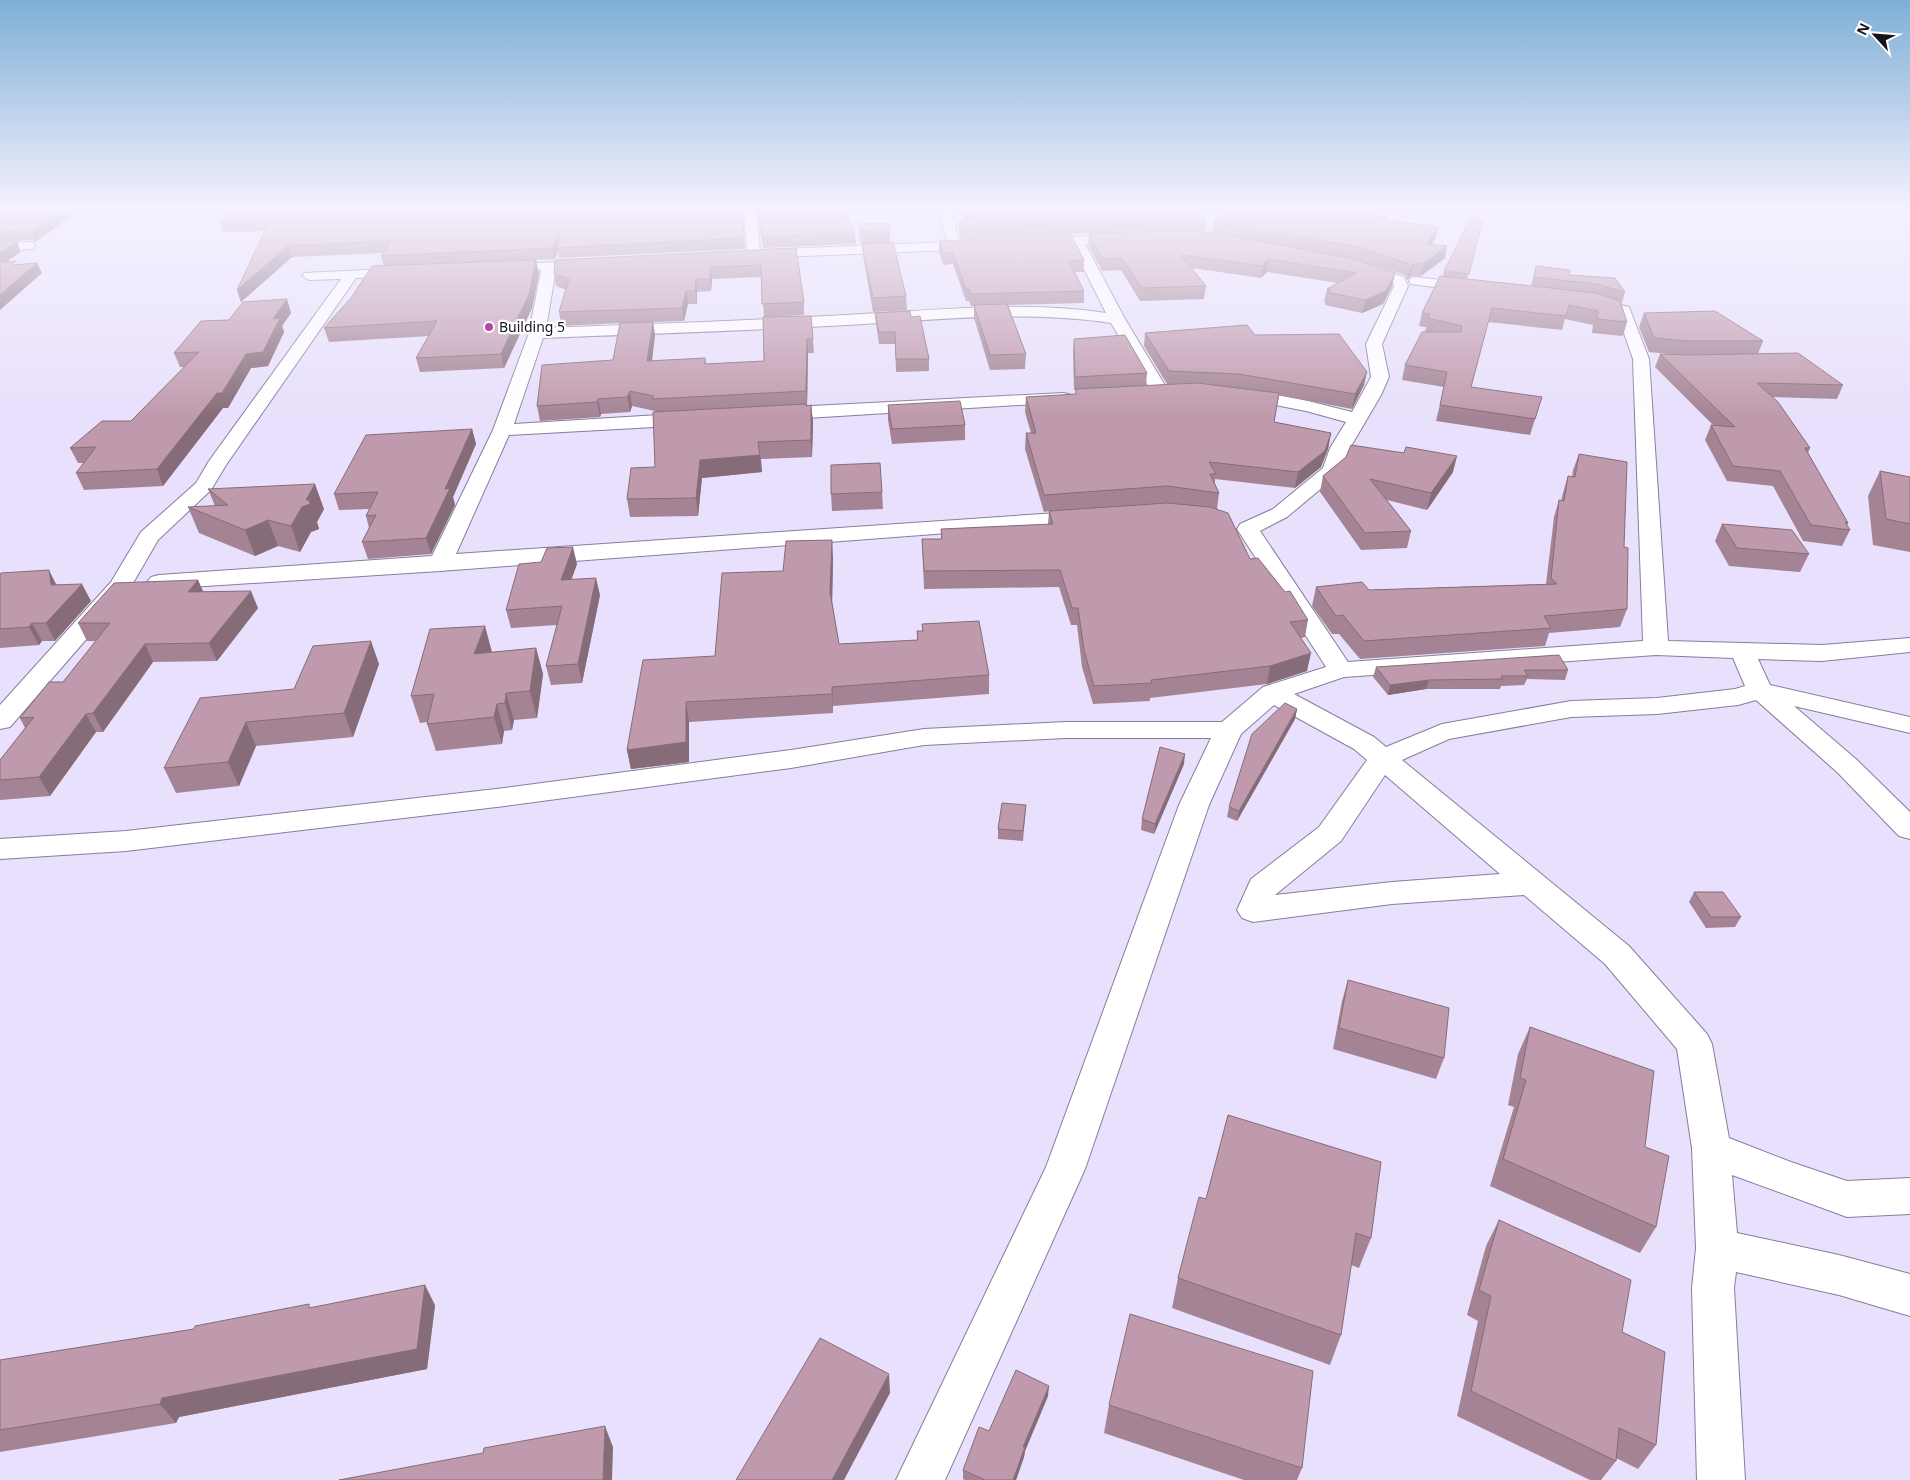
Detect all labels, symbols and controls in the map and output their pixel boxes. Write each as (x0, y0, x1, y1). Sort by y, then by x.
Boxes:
north arrow (1850, 10, 1900, 60)
text: N (1852, 20, 1874, 38)
place label: Building 5 (499, 317, 565, 336)
marker: Building 5 (483, 321, 495, 333)

